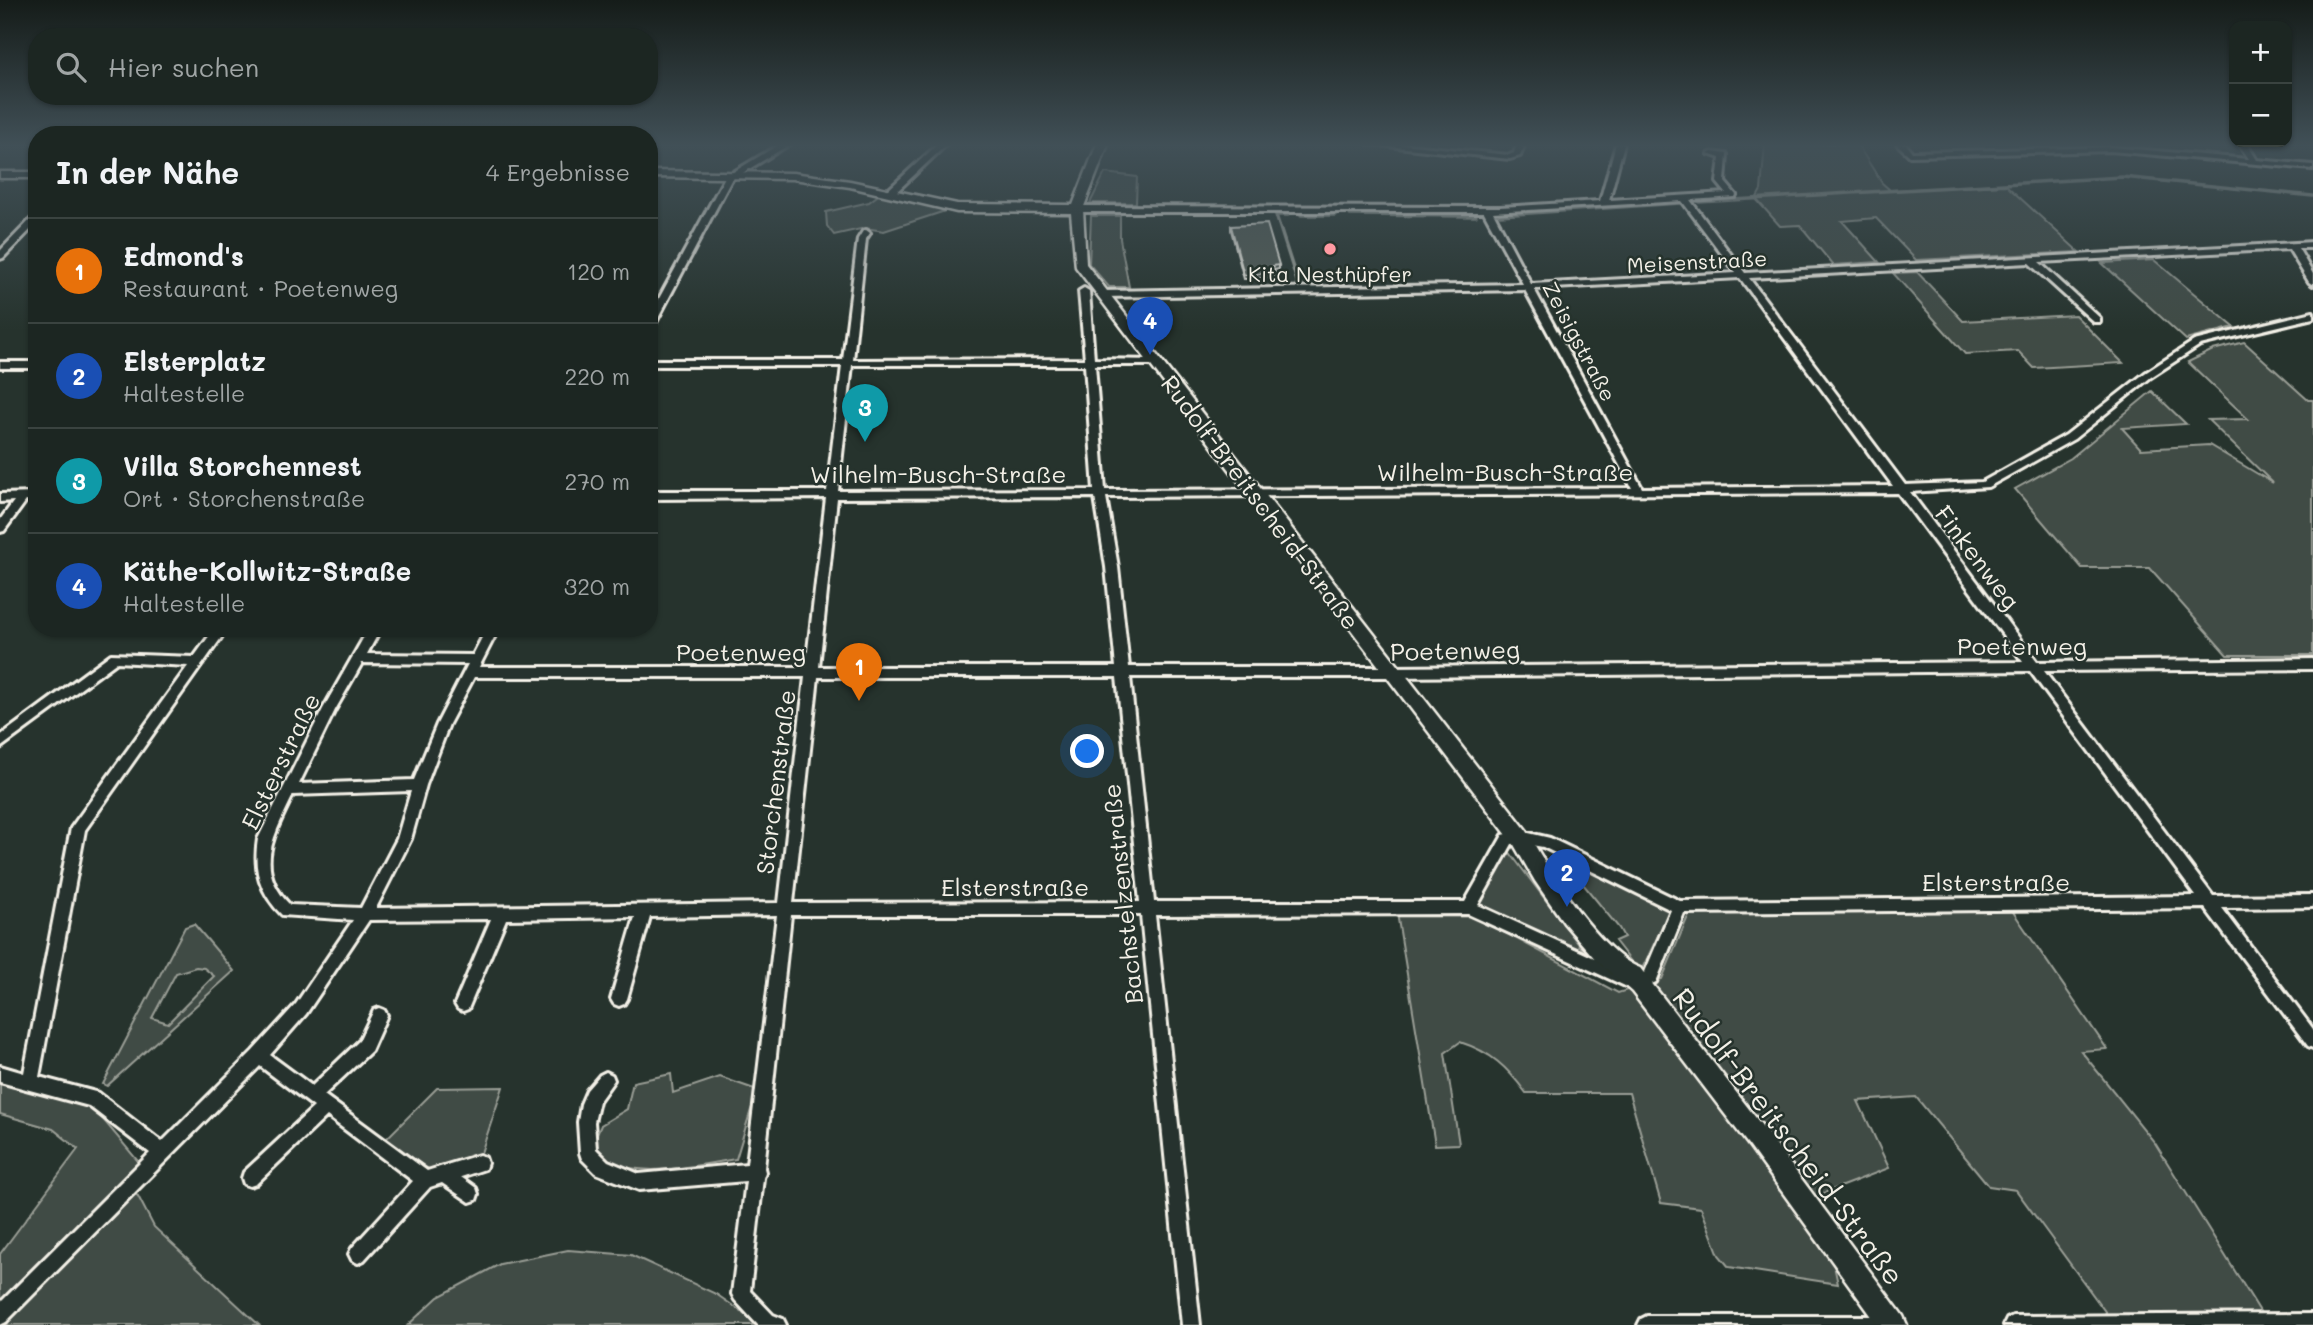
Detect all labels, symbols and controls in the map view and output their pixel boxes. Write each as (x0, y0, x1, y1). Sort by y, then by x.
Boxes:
map controls (2229, 21, 2292, 147)
button: + (2229, 21, 2292, 84)
search box (28, 28, 658, 105)
icon: search (52, 48, 90, 86)
text: Hier suchen (108, 50, 259, 84)
button: − (2229, 84, 2292, 147)
text: In der Nähe (56, 152, 239, 192)
text: 4 Ergebnisse (486, 157, 630, 187)
text: Edmond's (123, 239, 244, 273)
marker: Kita Nesthüpfer (1322, 241, 1338, 257)
street label: Meisenstraße (1626, 244, 1768, 278)
text: 1 (74, 256, 84, 286)
text: 120 m (567, 256, 630, 286)
place label: Kita Nesthüpfer (1248, 260, 1412, 287)
text: Restaurant · Poetenweg (123, 273, 398, 303)
street label: Zeisigstraße (1537, 276, 1623, 406)
pin: 4 (1127, 297, 1173, 355)
text: Elsterplatz (123, 344, 266, 378)
text: 2 (73, 361, 85, 391)
text: 220 m (564, 361, 630, 391)
street label: Rudolf-Breitscheid-Straße (1155, 368, 1367, 636)
text: Haltestelle (123, 378, 245, 408)
pin: 3 (842, 384, 888, 442)
text: Villa Storchennest (123, 449, 362, 483)
street label: Wilhelm-Busch-Straße (1377, 456, 1633, 487)
street label: Wilhelm-Busch-Straße (810, 458, 1066, 489)
text: 3 (72, 466, 86, 496)
text: 270 m (565, 466, 630, 496)
text: Ort · Storchenstraße (123, 483, 365, 513)
street label: Finkenweg (1929, 499, 2027, 615)
text: Käthe-Kollwitz-Straße (123, 554, 411, 588)
text: 4 (72, 571, 86, 601)
text: 320 m (564, 571, 630, 601)
text: Haltestelle (123, 588, 245, 618)
street label: Poetenweg (1957, 630, 2087, 661)
street label: Poetenweg (1390, 633, 1520, 667)
street label: Poetenweg (676, 636, 806, 667)
pin: 1 (836, 643, 882, 701)
street label: Elsterstraße (234, 688, 326, 834)
street label: Storchenstraße (748, 688, 802, 876)
your location (1070, 734, 1104, 768)
street label: Bachstelzenstraße (1095, 782, 1149, 1006)
pin: 2 (1544, 849, 1590, 907)
street label: Elsterstraße (1922, 866, 2070, 897)
street label: Elsterstraße (941, 871, 1089, 902)
street label: Rudolf-Breitscheid-Straße (1665, 980, 1913, 1292)

